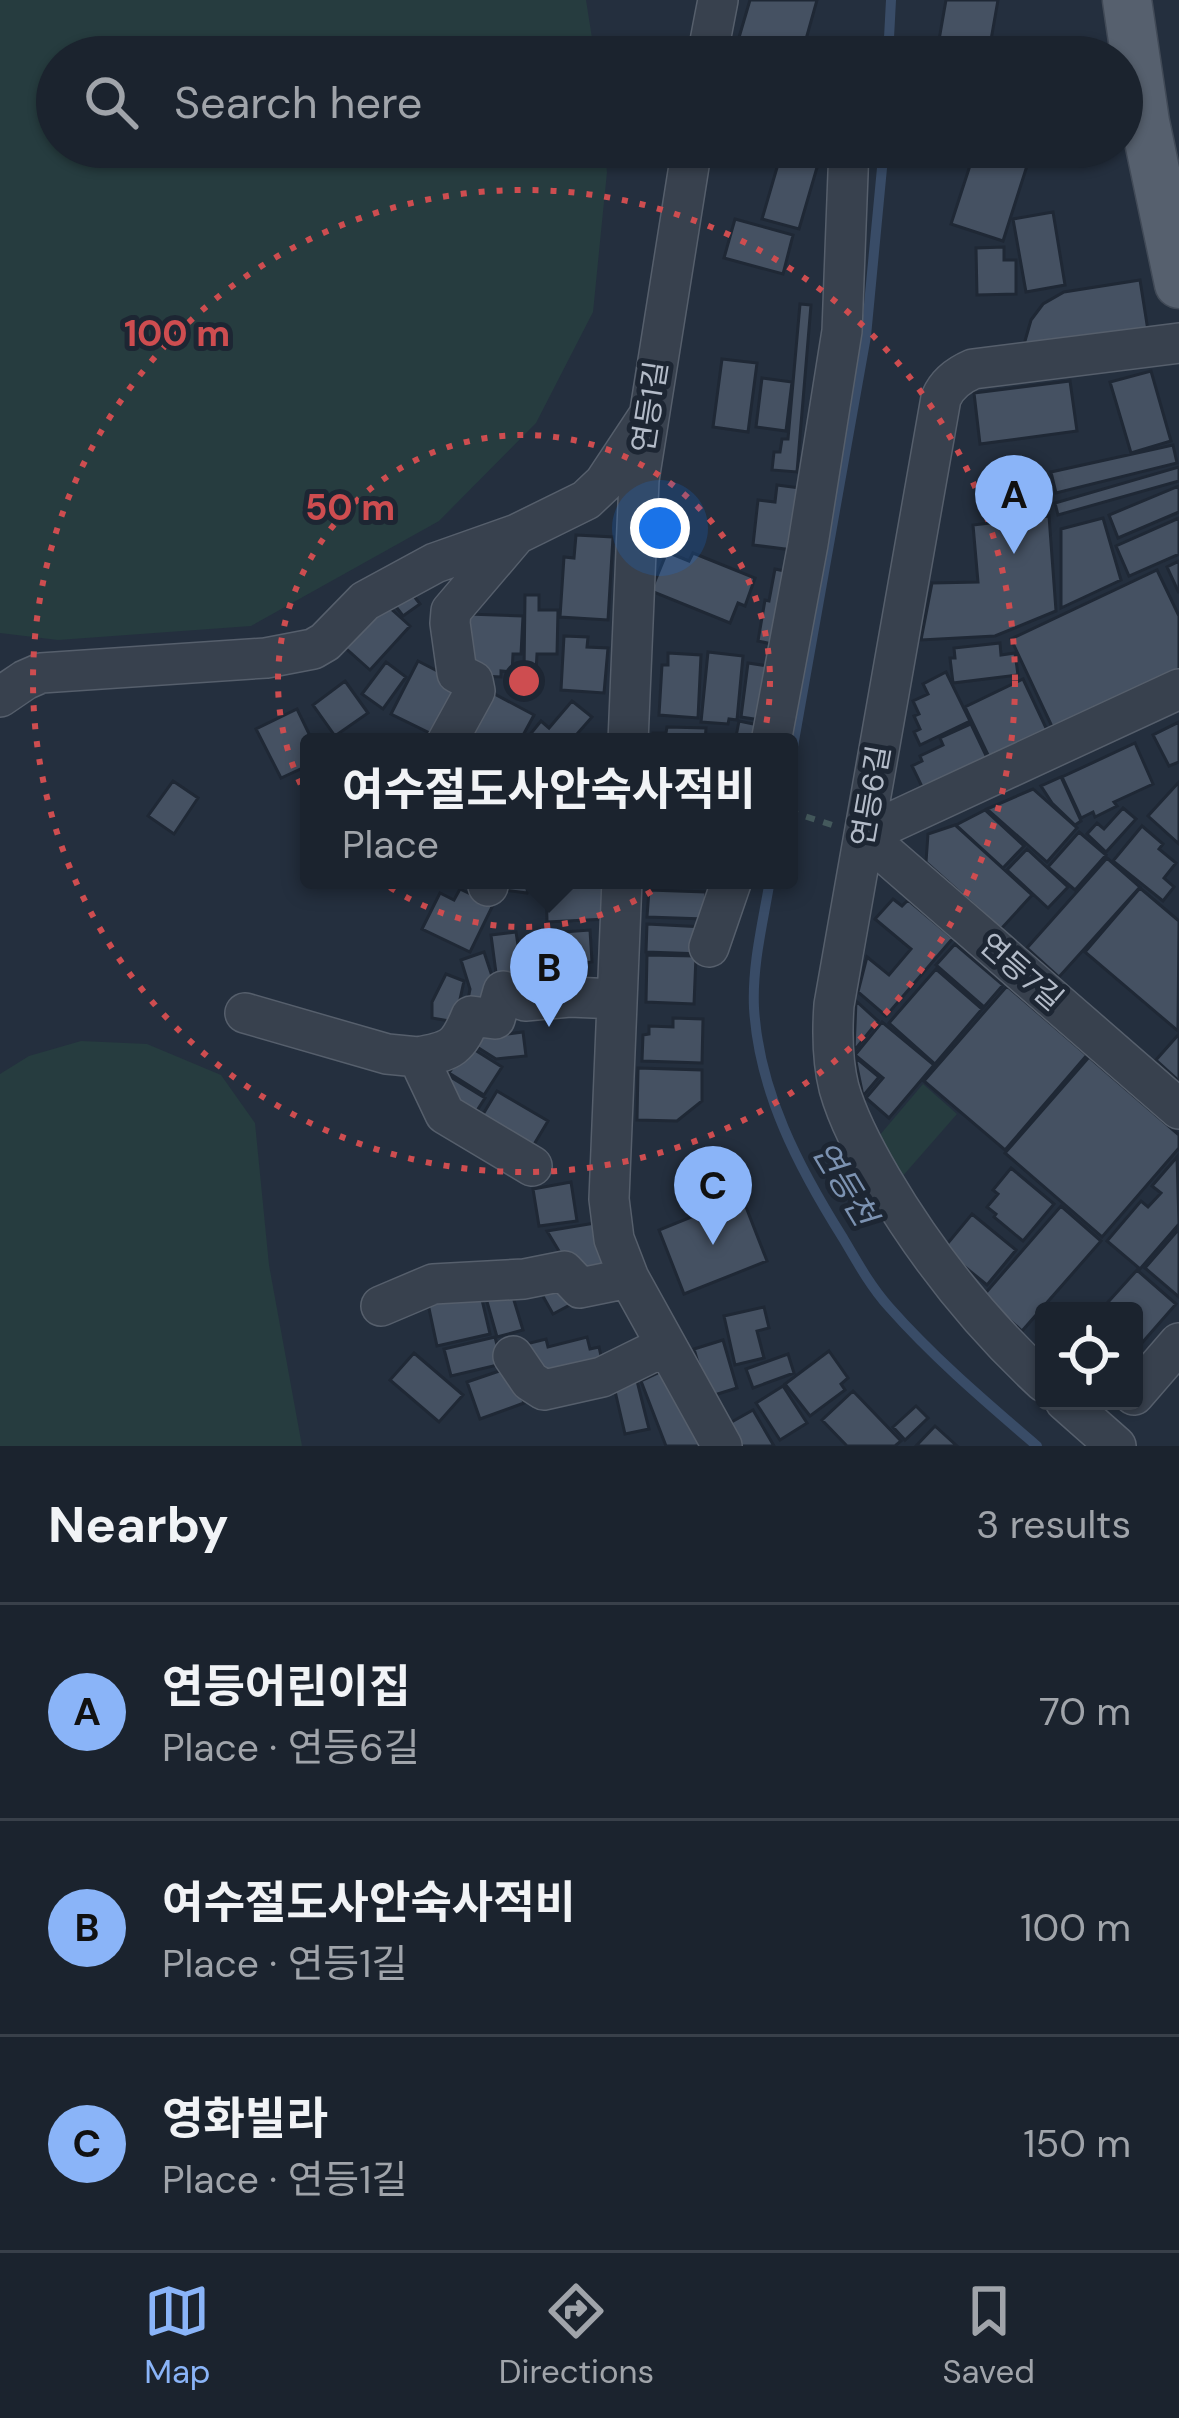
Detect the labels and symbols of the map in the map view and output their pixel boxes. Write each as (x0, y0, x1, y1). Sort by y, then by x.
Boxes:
text: 100 m (124, 310, 230, 357)
street label: 연등1길 (623, 358, 676, 455)
pin: A (975, 455, 1053, 554)
text: 50 m (305, 484, 395, 531)
your location (630, 498, 690, 558)
centre of rings (503, 660, 545, 702)
street label: 연등6길 (842, 742, 899, 849)
street label: 연등7길 (971, 924, 1071, 1019)
pin: B (510, 928, 588, 1027)
water label: 연등천 (803, 1133, 888, 1236)
pin: C (674, 1146, 752, 1245)

